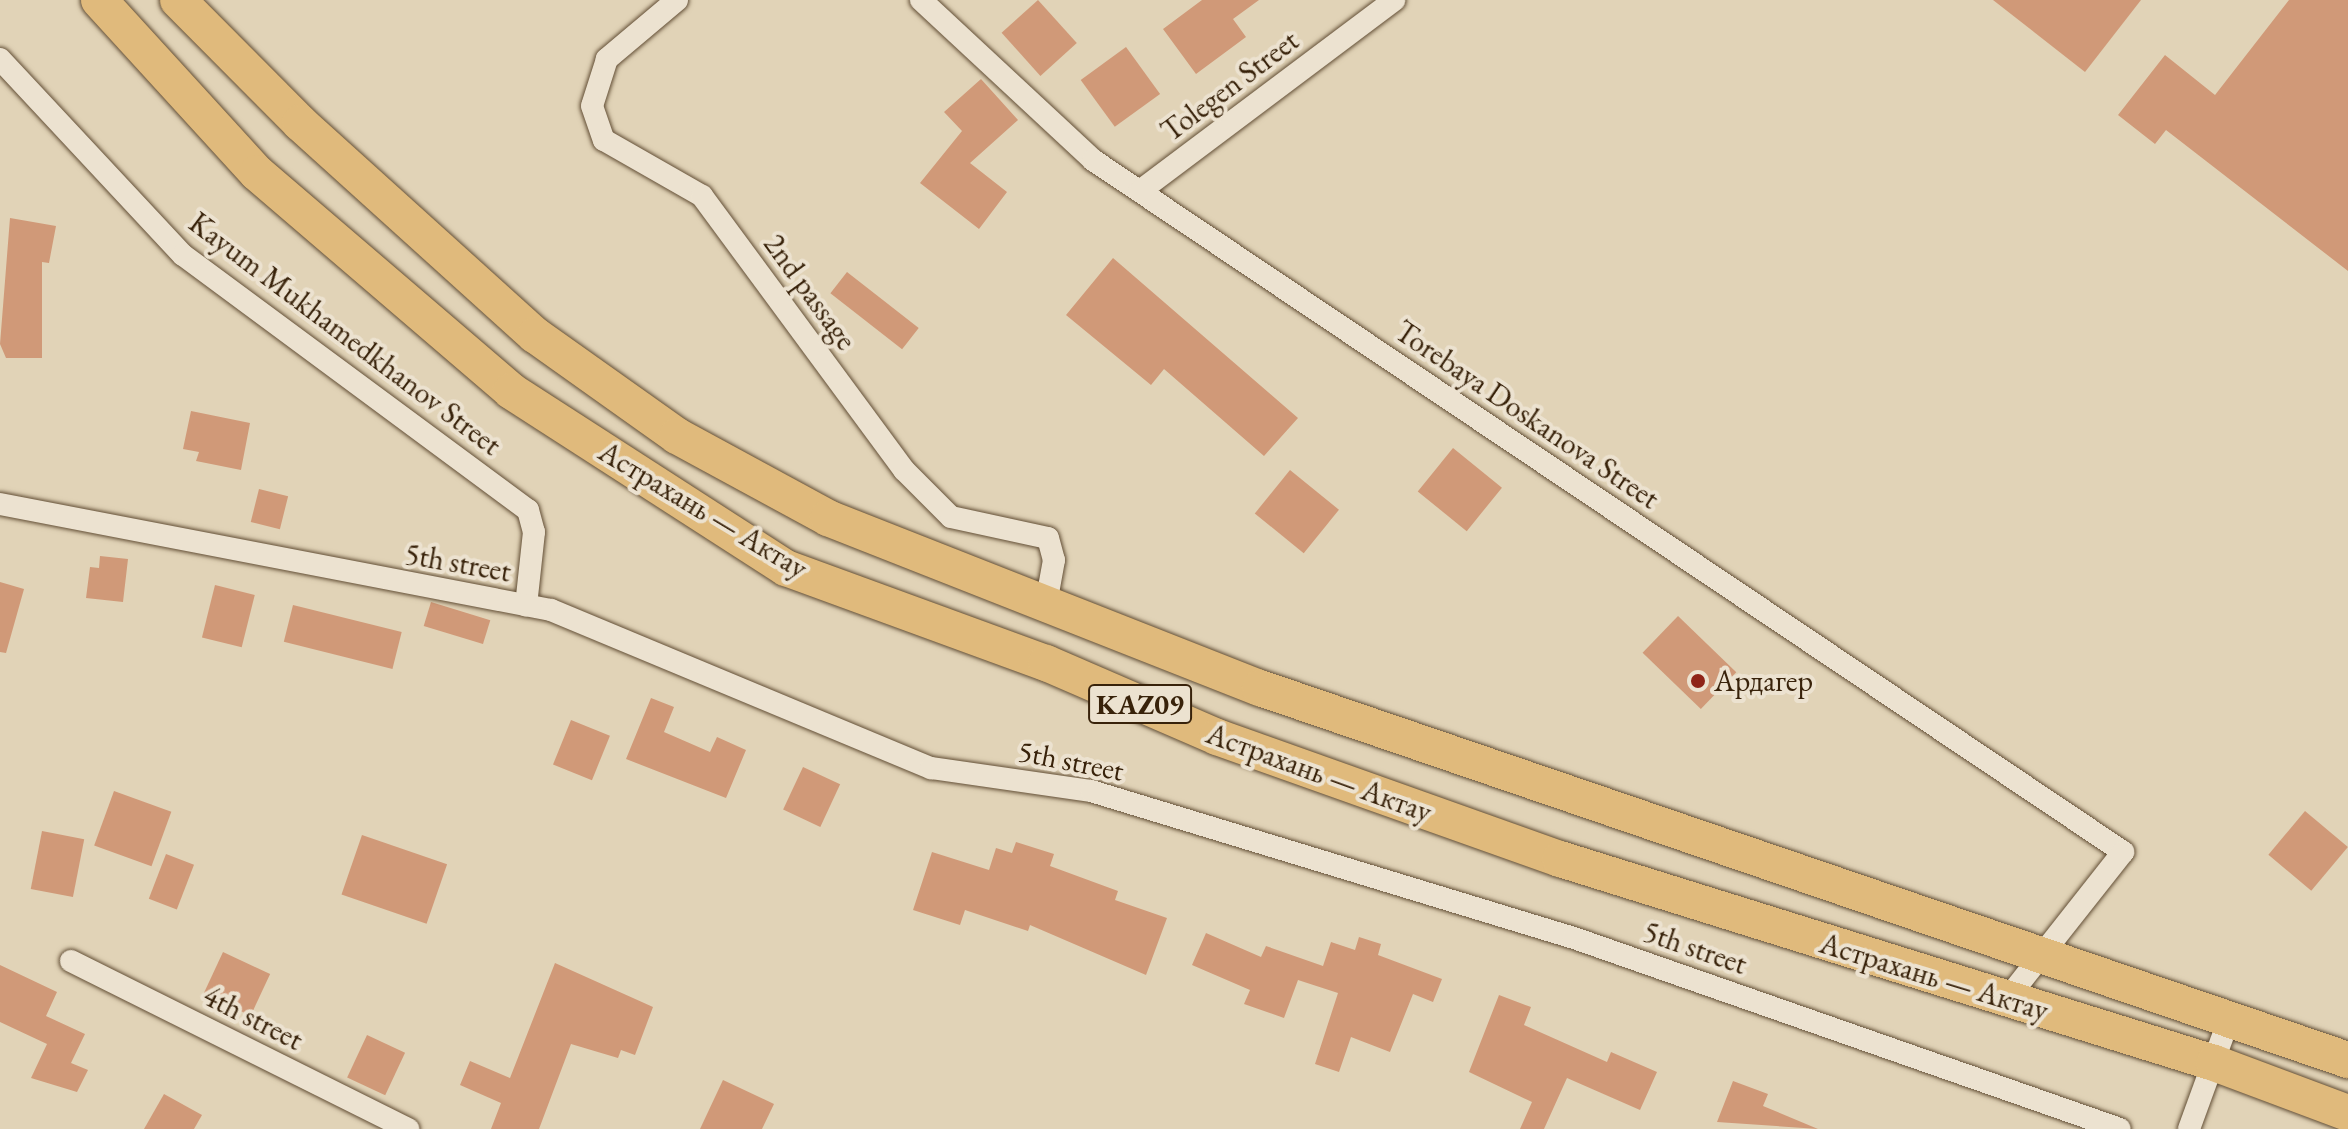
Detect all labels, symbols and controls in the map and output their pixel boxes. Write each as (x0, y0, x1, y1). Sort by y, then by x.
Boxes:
street label: Tolegen Street (1154, 23, 1306, 149)
street label: Kayum Mukhamedkhanov Street (182, 205, 508, 463)
street label: 2nd passage (756, 227, 864, 357)
street label: Torebaya Doskanova Street (1388, 313, 1666, 517)
street label: Астрахань — Актау (592, 434, 814, 586)
street label: 5th street (402, 536, 514, 590)
place label: Ардагер (1714, 663, 1813, 699)
marker: Ардагер (1689, 672, 1707, 690)
road number: KAZ09 (1088, 680, 1192, 728)
street label: Астрахань — Актау (1201, 716, 1437, 830)
street label: 5th street (1015, 733, 1127, 789)
street label: 5th street (1639, 914, 1751, 982)
street label: Астрахань — Актау (1815, 925, 2053, 1029)
street label: 4th street (197, 978, 309, 1058)

